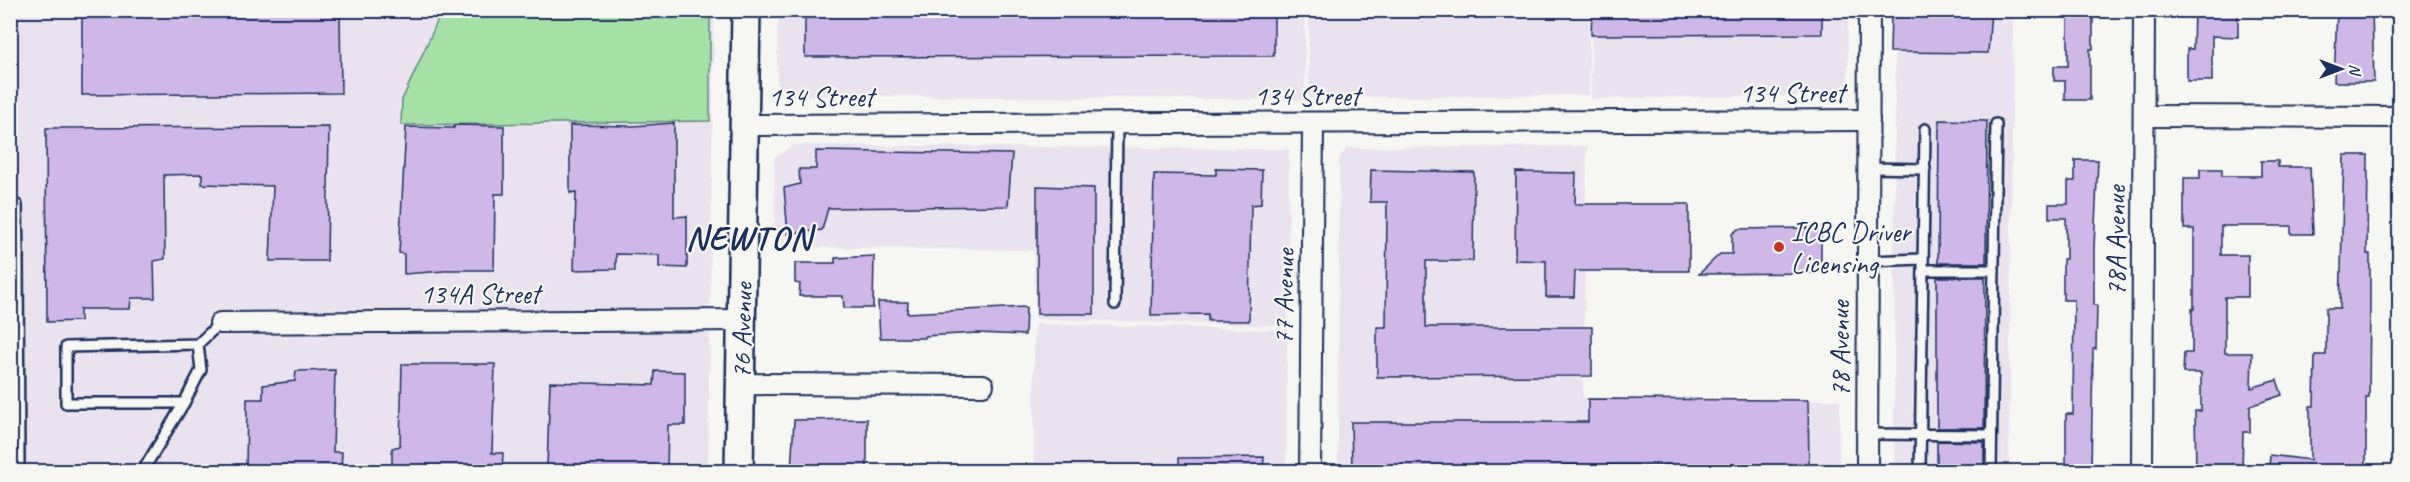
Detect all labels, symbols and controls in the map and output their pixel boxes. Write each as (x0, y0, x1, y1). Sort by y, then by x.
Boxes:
north arrow (2311, 39, 2371, 99)
text: N (2345, 64, 2365, 77)
street label: 134 Street (1739, 75, 1849, 110)
street label: 134 Street (1254, 78, 1364, 113)
street label: 134 Street (768, 79, 878, 114)
street label: 78A Avenue (2098, 184, 2133, 296)
place label: ICBC Driver Licensing (1791, 214, 1912, 281)
district label: NEWTON (686, 216, 817, 259)
marker: ICBC Driver Licensing (1772, 240, 1786, 254)
street label: 77 Avenue (1265, 247, 1302, 345)
street label: 134A Street (420, 276, 544, 311)
street label: 76 Avenue (723, 281, 760, 379)
street label: 78 Avenue (1822, 299, 1857, 397)

